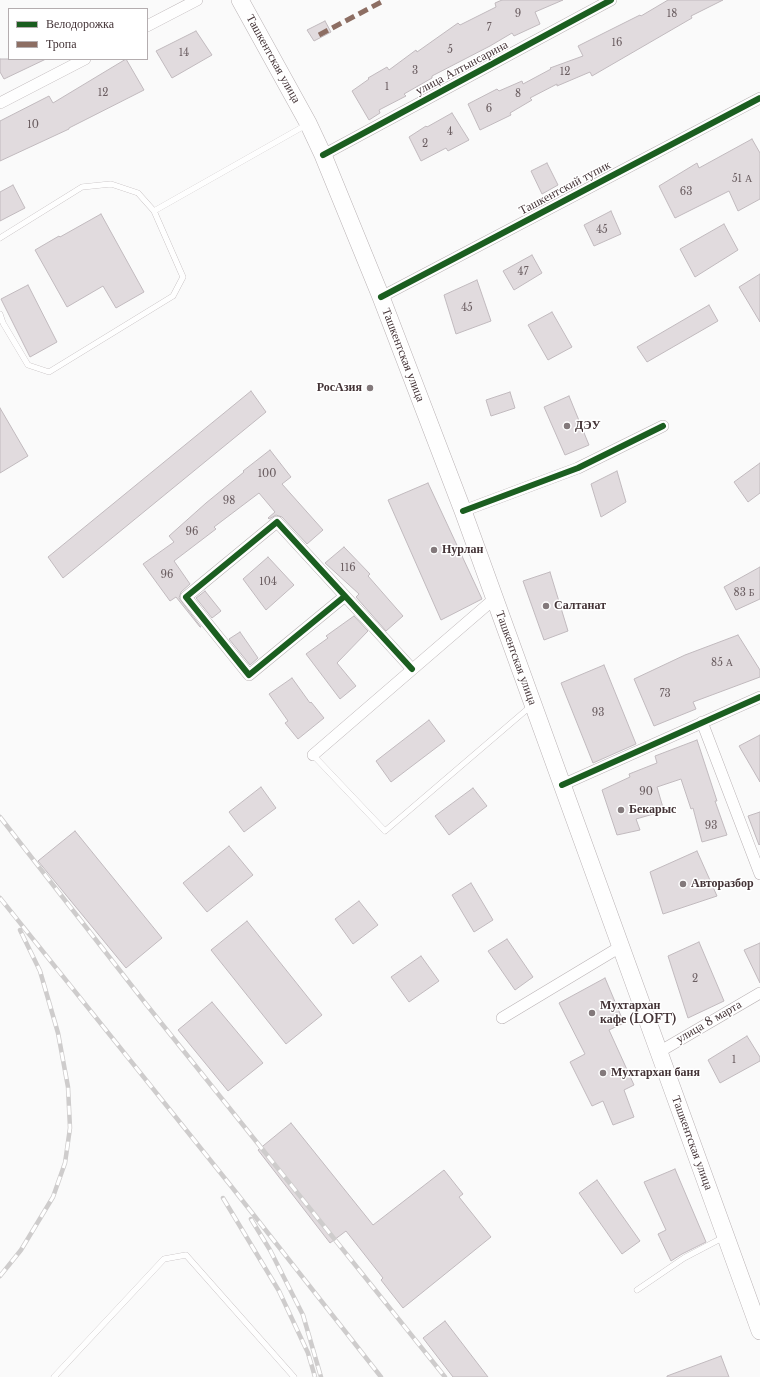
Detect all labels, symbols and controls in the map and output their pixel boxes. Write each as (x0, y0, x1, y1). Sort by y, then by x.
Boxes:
legend (8, 8, 148, 60)
house number: 9 (515, 8, 521, 20)
house number: 18 (667, 8, 677, 20)
street label: Ташкентская улица (243, 12, 303, 106)
text: Велодорожка (46, 16, 114, 31)
house number: 7 (486, 22, 492, 34)
text: Тропа (46, 36, 77, 51)
house number: 16 (612, 37, 622, 49)
street label: улица Алтынсарина (413, 38, 511, 98)
house number: 5 (447, 44, 453, 56)
house number: 14 (179, 47, 189, 59)
house number: 3 (412, 65, 418, 77)
house number: 12 (560, 66, 570, 78)
house number: 1 (385, 81, 389, 93)
house number: 12 (98, 87, 108, 99)
house number: 8 (515, 88, 521, 100)
house number: 6 (486, 103, 492, 115)
house number: 10 (27, 119, 39, 131)
house number: 4 (447, 126, 453, 138)
house number: 2 (422, 138, 428, 150)
street label: Ташкентский тупик (517, 158, 613, 218)
house number: 51 А (732, 173, 752, 185)
house number: 63 (680, 186, 692, 198)
house number: 45 (596, 224, 608, 236)
house number: 47 (518, 266, 528, 278)
house number: 45 (461, 302, 473, 314)
street label: Ташкентская улица (379, 306, 427, 404)
place label: РосАзия (317, 381, 362, 395)
marker: РосАзия (365, 383, 375, 393)
place label: ДЭУ (575, 419, 600, 433)
marker: ДЭУ (562, 421, 572, 431)
house number: 100 (258, 468, 276, 480)
house number: 98 (223, 495, 235, 507)
house number: 96 (186, 526, 198, 538)
place label: Нурлан (442, 543, 483, 557)
marker: Нурлан (429, 545, 439, 555)
house number: 116 (340, 562, 356, 574)
house number: 96 (161, 569, 173, 581)
house number: 104 (259, 576, 277, 588)
house number: 83 Б (734, 587, 754, 599)
place label: Салтанат (554, 599, 606, 613)
marker: Салтанат (541, 601, 551, 611)
street label: Ташкентская улица (492, 609, 540, 707)
house number: 85 А (711, 657, 733, 669)
house number: 73 (659, 688, 671, 700)
house number: 93 (592, 707, 604, 719)
house number: 90 (639, 786, 653, 798)
place label: Бекарыс (629, 803, 676, 817)
marker: Бекарыс (616, 805, 626, 815)
house number: 93 (705, 820, 717, 832)
place label: Авторазбор (691, 877, 754, 891)
marker: Авторазбор (678, 879, 688, 889)
house number: 2 (692, 973, 698, 985)
street label: улица 8 марта (674, 997, 744, 1047)
place label: Мухтархан кафе (LOFT) (600, 999, 676, 1027)
marker: Мухтархан кафе (LOFT) (587, 1008, 597, 1018)
house number: 1 (732, 1054, 736, 1066)
place label: Мухтархан баня (611, 1066, 700, 1080)
marker: Мухтархан баня (598, 1068, 608, 1078)
street label: Ташкентская улица (668, 1094, 716, 1192)

